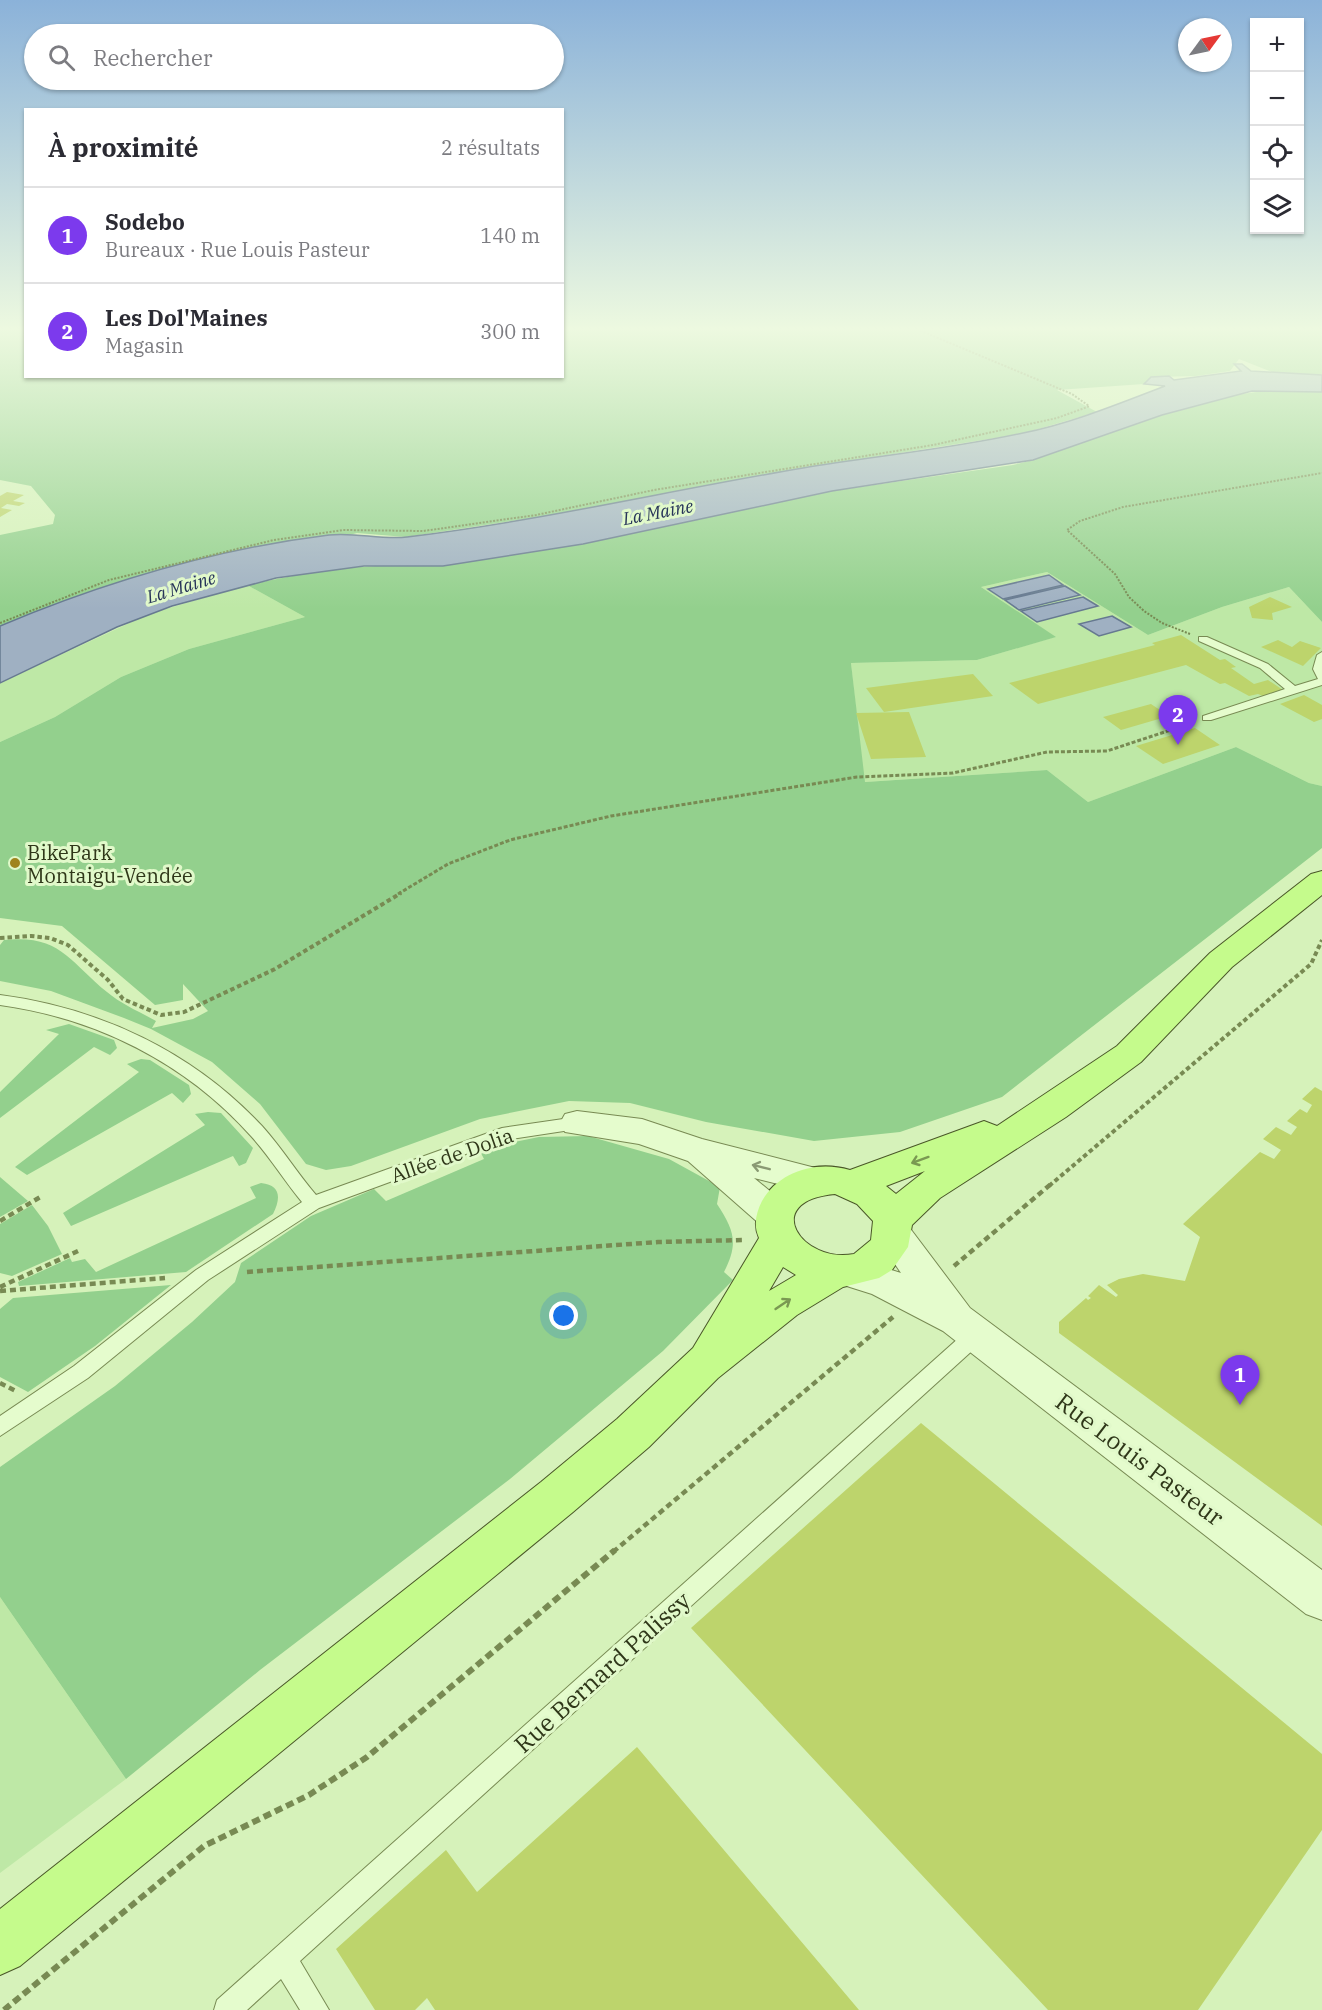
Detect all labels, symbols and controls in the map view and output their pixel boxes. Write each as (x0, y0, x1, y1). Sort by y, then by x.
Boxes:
north arrow (1178, 18, 1232, 72)
map controls (1250, 18, 1304, 234)
button: + (1250, 18, 1304, 72)
search box (24, 24, 564, 90)
icon: search (45, 41, 78, 74)
text: Rechercher (93, 43, 212, 72)
button: − (1250, 72, 1304, 126)
button: locate (1250, 126, 1304, 180)
text: À proximité (48, 130, 199, 164)
text: 2 résultats (441, 134, 540, 161)
button: layers (1250, 180, 1304, 234)
text: Sodebo (105, 207, 185, 236)
text: 1 (62, 222, 74, 249)
text: 140 m (480, 222, 540, 249)
text: Bureaux · Rue Louis Pasteur (105, 236, 370, 263)
text: Les Dol'Maines (105, 303, 268, 332)
text: 2 (62, 318, 74, 345)
text: 300 m (480, 318, 540, 345)
text: Magasin (105, 332, 184, 359)
water label: La Maine (620, 494, 695, 530)
water label: La Maine (143, 566, 218, 609)
pin: 2 (1158, 696, 1198, 745)
place label: BikePark Montaigu-Vendée (27, 839, 193, 889)
marker: BikePark Montaigu-Vendée (8, 856, 22, 870)
street label: Allée de Dolia (387, 1121, 517, 1189)
one-way arrow (912, 1155, 930, 1166)
one-way arrow (752, 1160, 771, 1172)
one-way arrow (774, 1298, 791, 1310)
your location (549, 1301, 578, 1330)
pin: 1 (1220, 1356, 1260, 1405)
street label: Rue Louis Pasteur (1049, 1385, 1231, 1533)
street label: Rue Bernard Palissy (507, 1584, 697, 1760)

